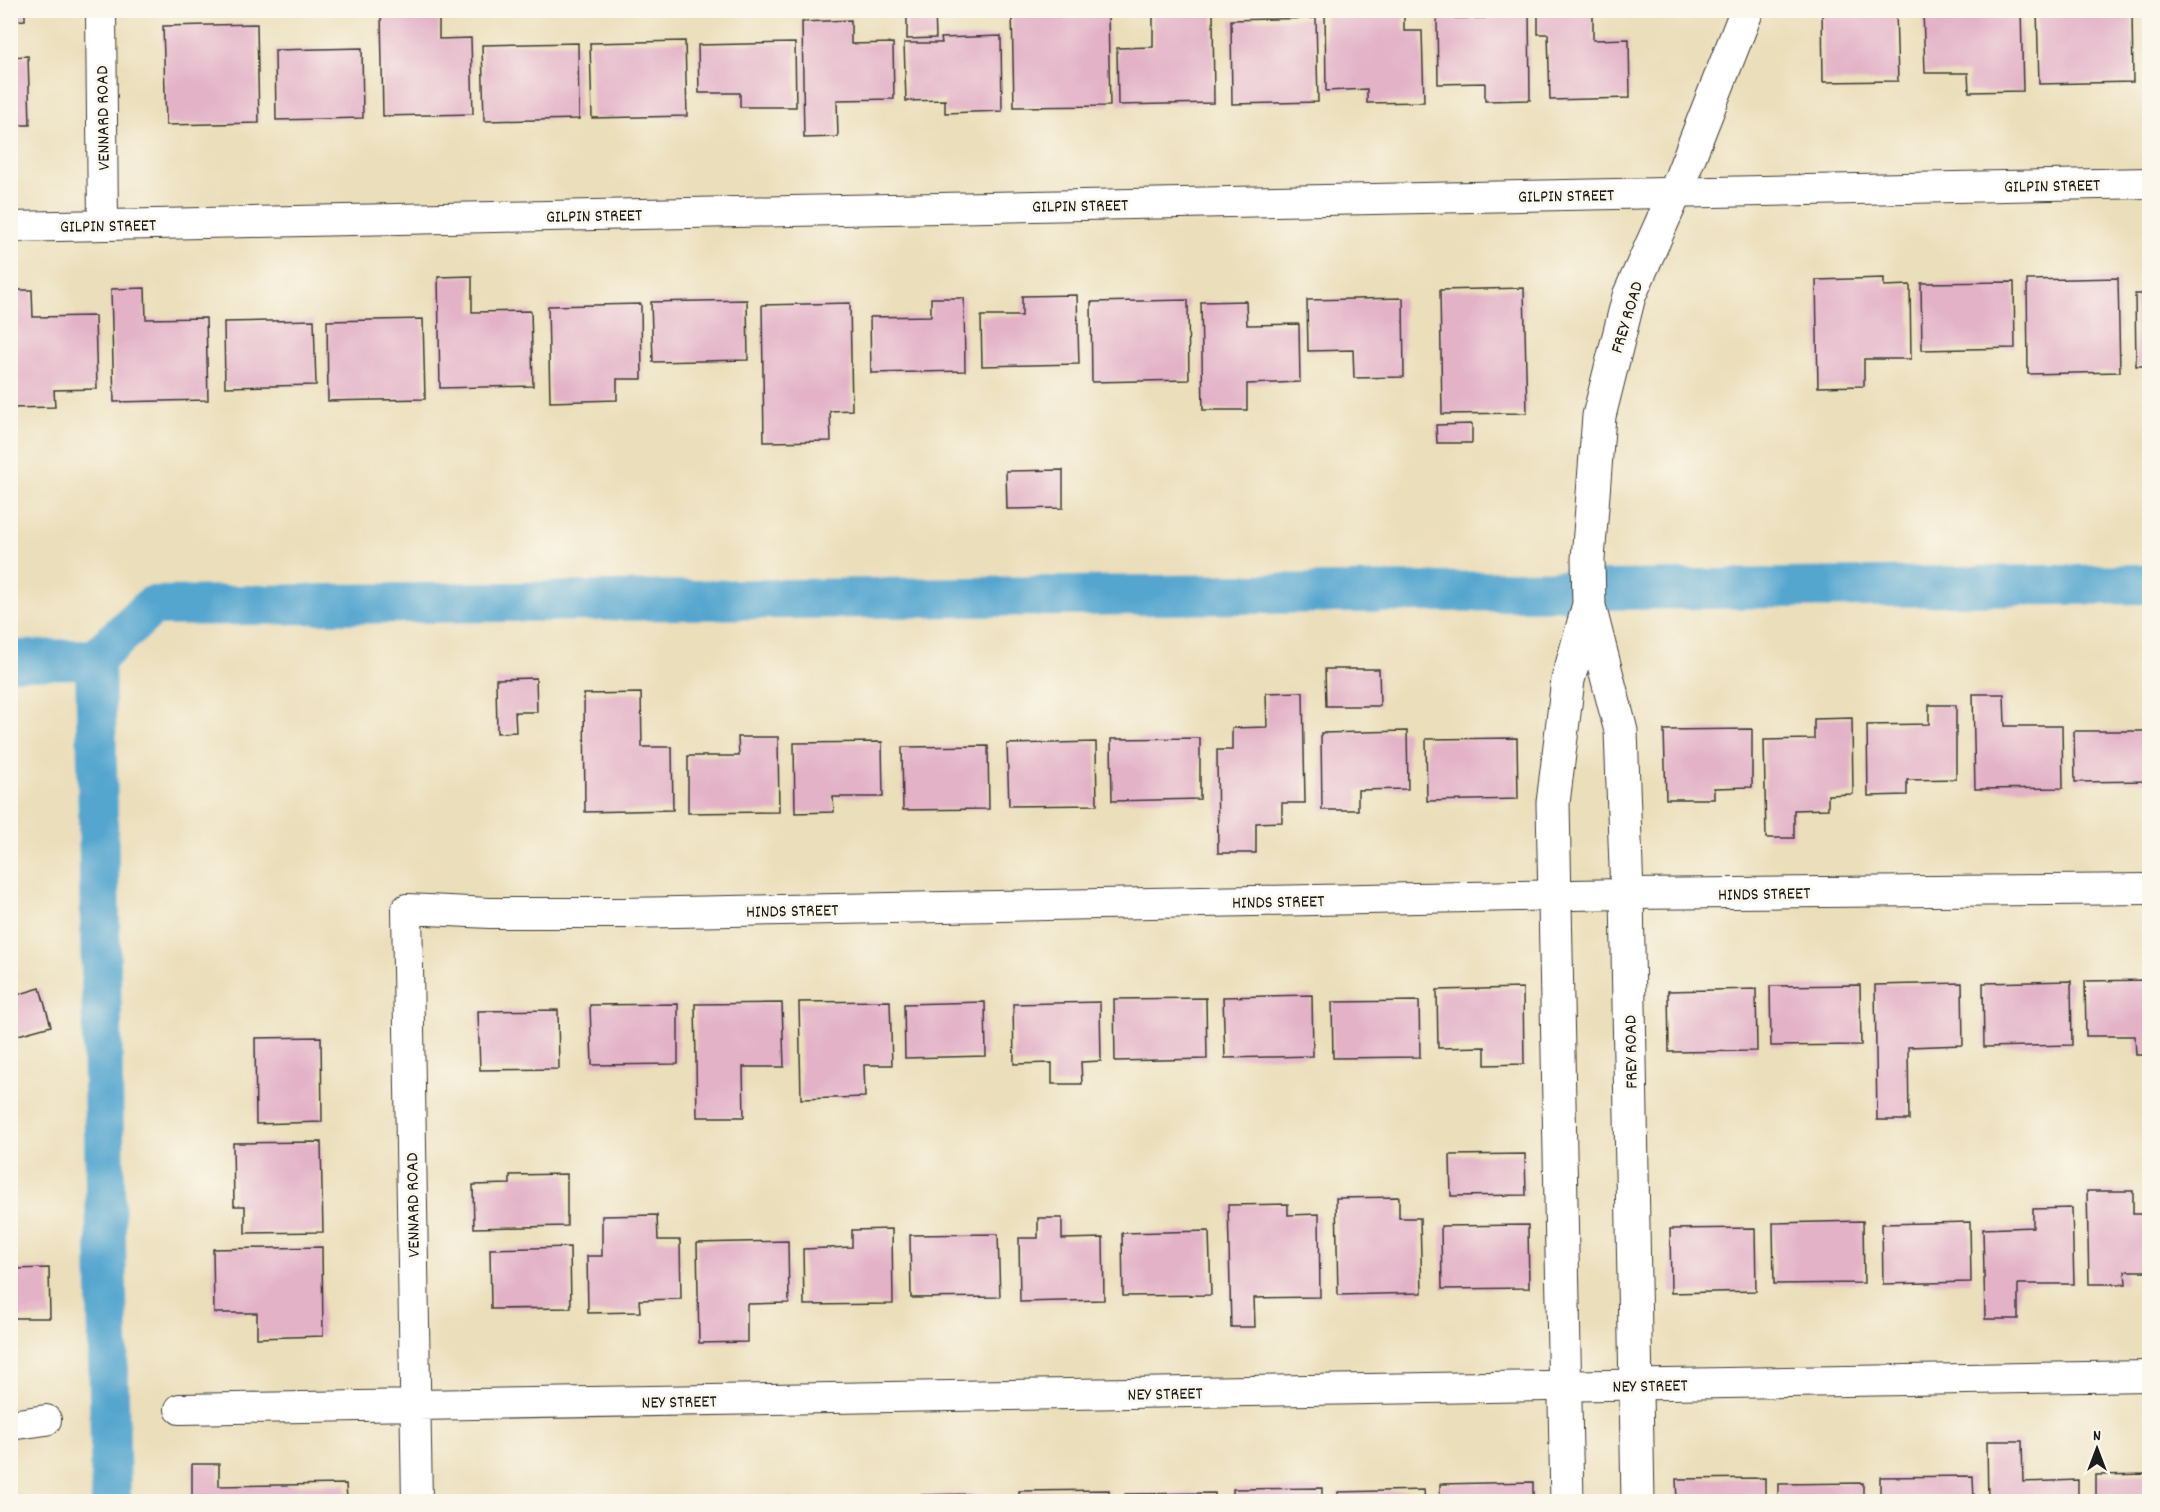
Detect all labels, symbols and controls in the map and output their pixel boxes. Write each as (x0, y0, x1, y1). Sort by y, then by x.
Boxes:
street label: VENNARD ROAD (91, 65, 118, 171)
street label: GILPIN STREET (2004, 174, 2100, 201)
street label: GILPIN STREET (1518, 184, 1614, 211)
street label: GILPIN STREET (1032, 194, 1128, 221)
street label: GILPIN STREET (546, 204, 642, 231)
street label: GILPIN STREET (60, 214, 156, 241)
street label: FREY ROAD (1606, 279, 1651, 357)
street label: HINDS STREET (1718, 882, 1810, 909)
street label: HINDS STREET (1232, 890, 1324, 917)
street label: HINDS STREET (746, 899, 838, 926)
street label: FREY ROAD (1619, 1015, 1646, 1089)
street label: VENNARD ROAD (401, 1152, 428, 1258)
street label: NEY STREET (1612, 1374, 1688, 1401)
street label: NEY STREET (1127, 1382, 1203, 1409)
street label: NEY STREET (641, 1390, 717, 1417)
north arrow (2067, 1419, 2127, 1479)
text: N (2093, 1425, 2101, 1448)

